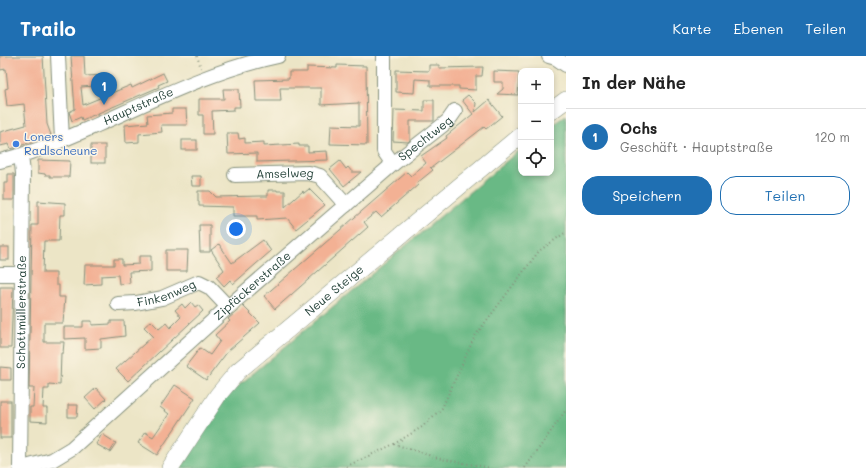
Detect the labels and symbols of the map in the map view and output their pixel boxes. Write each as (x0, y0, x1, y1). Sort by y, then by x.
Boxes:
pin: 1 (91, 72, 117, 105)
street label: Hauptstraße (100, 83, 175, 128)
street label: Spechtweg (394, 112, 455, 164)
place label: Loners Radlscheune (24, 128, 98, 158)
marker: Loners Radlscheune (11, 139, 21, 149)
street label: Amselweg (256, 164, 316, 181)
your location (226, 219, 246, 239)
street label: Zipfäckerstraße (210, 247, 294, 323)
street label: Schottmüllerstraße (12, 255, 29, 369)
street label: Neue Steige (301, 261, 366, 319)
street label: Finkenweg (136, 275, 198, 310)

